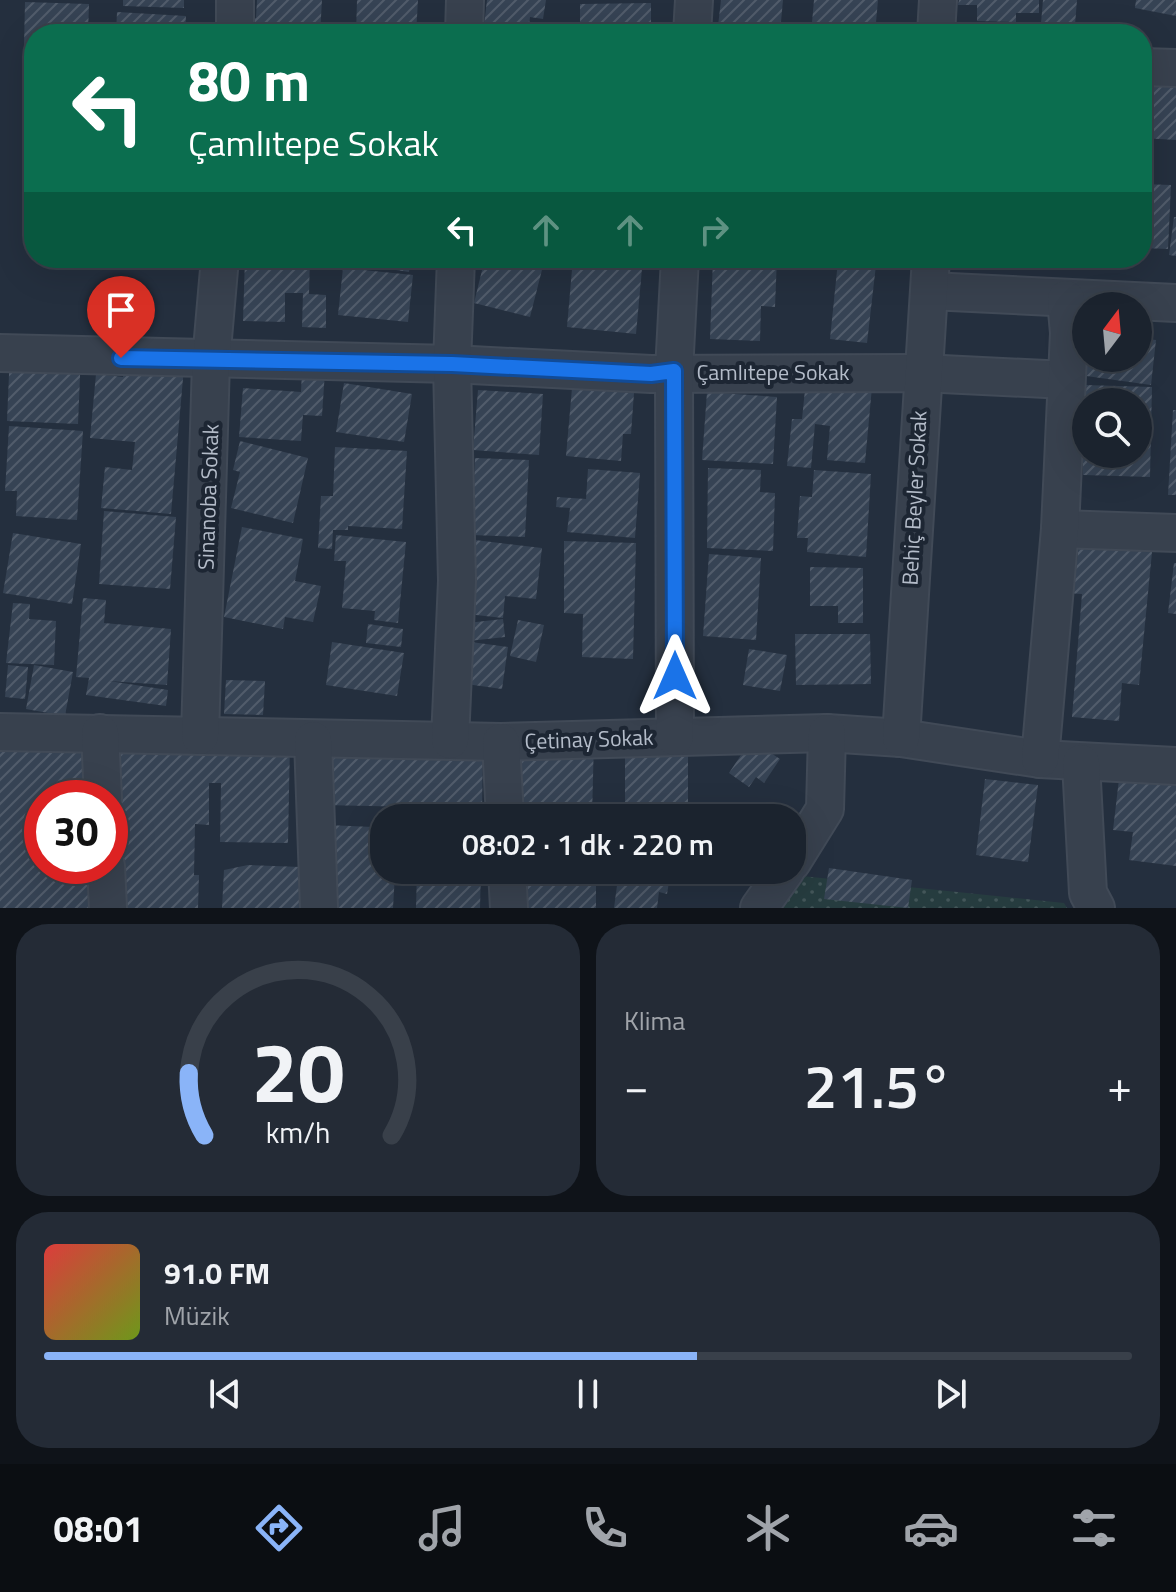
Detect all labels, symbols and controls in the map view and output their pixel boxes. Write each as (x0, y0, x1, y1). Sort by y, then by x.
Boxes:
text: 80 m (188, 38, 310, 123)
icon: left (56, 56, 160, 160)
text: Çamlıtepe Sokak (188, 115, 439, 170)
icon: left (440, 208, 484, 252)
icon: ahead (524, 208, 568, 252)
icon: ahead (608, 208, 652, 252)
icon: right (692, 208, 736, 252)
pin (87, 276, 155, 358)
icon: arrive (99, 288, 143, 332)
north arrow (1072, 292, 1152, 372)
map controls (1072, 292, 1152, 468)
street label: Çamlıtepe Sokak (696, 355, 850, 389)
button: search (1072, 388, 1152, 468)
street label: Behiç Beyler Sokak (892, 409, 936, 586)
street label: Sinanoba Sokak (188, 423, 228, 571)
position arrow (633, 634, 717, 718)
street label: Çetinay Sokak (524, 720, 655, 758)
speed limit sign: 30 (24, 780, 128, 884)
text: 08:02 · 1 dk · 220 m (462, 821, 714, 867)
text: Klima (624, 1001, 685, 1040)
text: 20 (251, 1008, 345, 1134)
text: 21.5° (804, 1040, 952, 1131)
text: − (624, 1052, 649, 1119)
text: + (1107, 1052, 1132, 1119)
text: km/h (266, 1111, 330, 1154)
text: 91.0 FM (164, 1250, 270, 1296)
text: Müzik (164, 1296, 230, 1335)
icon: previous (203, 1372, 247, 1416)
icon: pause (566, 1372, 610, 1416)
icon: next (929, 1372, 973, 1416)
icon: directions (251, 1500, 307, 1556)
icon: music (414, 1500, 470, 1556)
icon: phone (577, 1500, 633, 1556)
icon: climate (740, 1500, 796, 1556)
icon: car (903, 1500, 959, 1556)
icon: filters (1066, 1500, 1122, 1556)
text: 08:01 (54, 1501, 143, 1556)

